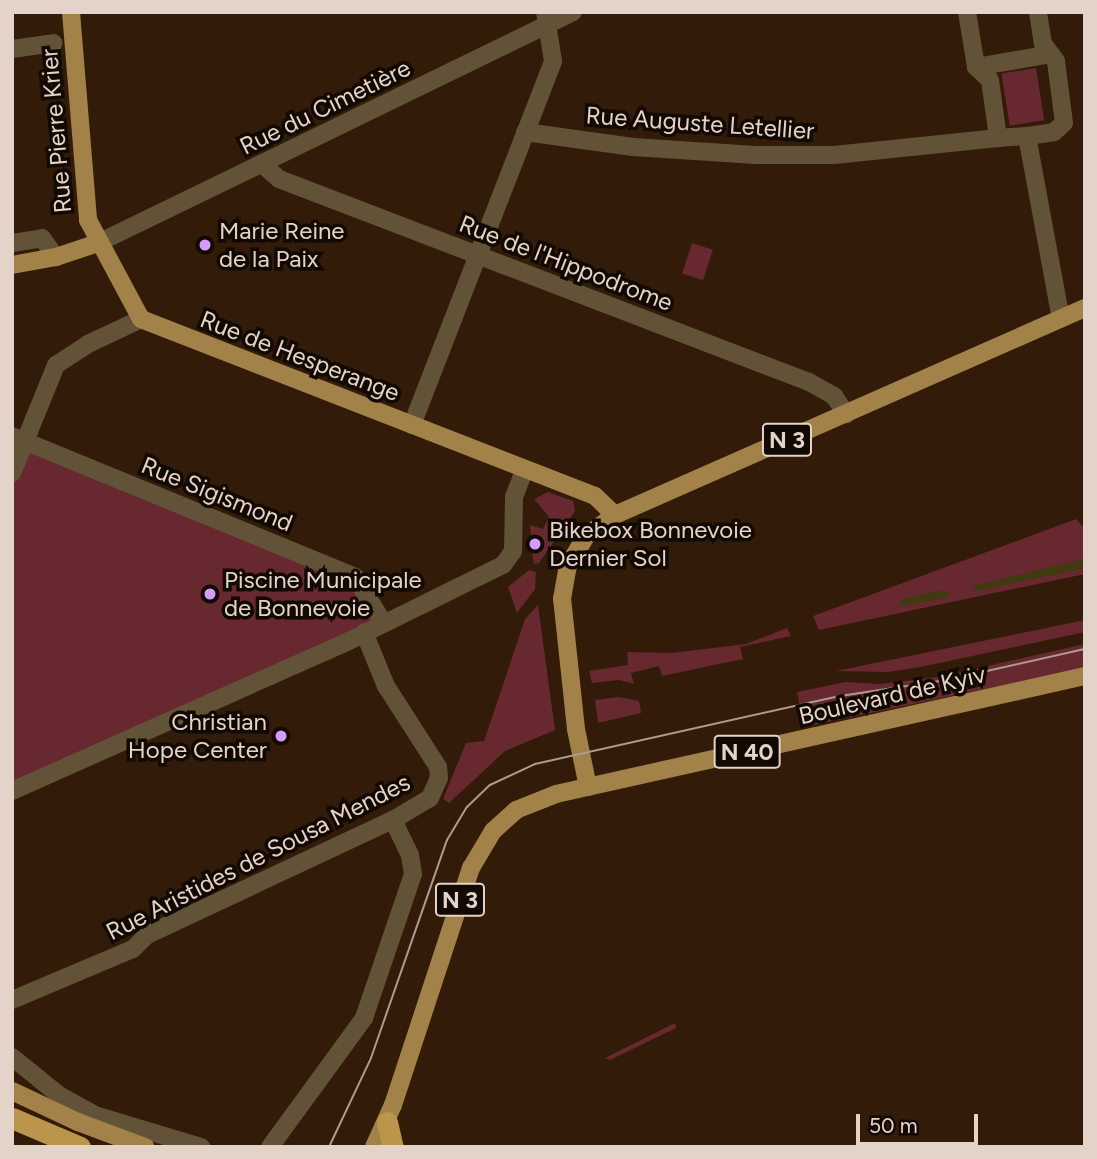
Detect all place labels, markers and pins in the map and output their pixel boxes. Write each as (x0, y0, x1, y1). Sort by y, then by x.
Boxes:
place label: Marie Reine de la Paix (219, 217, 344, 273)
marker: Marie Reine de la Paix (197, 237, 213, 253)
place label: Bikebox Bonnevoie Dernier Sol (549, 516, 752, 572)
marker: Bikebox Bonnevoie Dernier Sol (527, 536, 543, 552)
place label: Piscine Municipale de Bonnevoie (224, 566, 422, 622)
marker: Piscine Municipale de Bonnevoie (202, 586, 218, 602)
place label: Christian Hope Center (128, 708, 267, 764)
marker: Christian Hope Center (273, 728, 289, 744)

